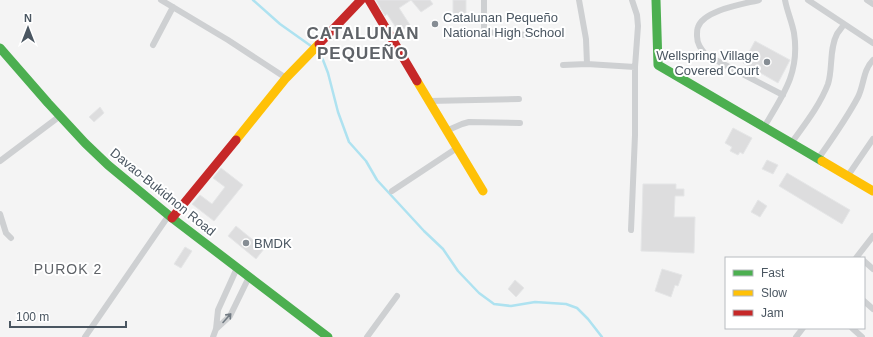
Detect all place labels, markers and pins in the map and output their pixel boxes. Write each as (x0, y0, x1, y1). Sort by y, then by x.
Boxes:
place label: Catalunan Pequeño National High School (443, 10, 565, 40)
marker: Catalunan Pequeño National High School (430, 19, 440, 29)
place label: Wellspring Village Covered Court (656, 48, 759, 78)
marker: Wellspring Village Covered Court (762, 57, 772, 67)
place label: BMDK (254, 236, 292, 251)
marker: BMDK (241, 238, 251, 248)

